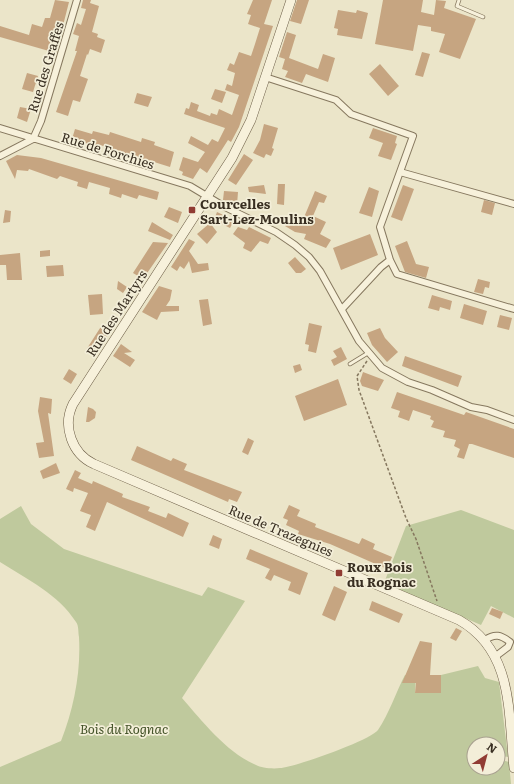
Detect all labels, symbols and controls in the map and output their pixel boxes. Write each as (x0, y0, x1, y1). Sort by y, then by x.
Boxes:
street label: Rue des Graffes (22, 19, 68, 115)
street label: Rue de Forchies (59, 127, 157, 173)
place label: Courcelles Sart-Lez-Moulins (200, 194, 314, 228)
marker: Courcelles Sart-Lez-Moulins (187, 205, 197, 215)
street label: Rue des Martyrs (81, 266, 151, 360)
street label: Rue de Trazegnies (226, 499, 336, 561)
place label: Roux Bois du Rognac (347, 557, 416, 591)
marker: Roux Bois du Rognac (334, 568, 344, 578)
park label: Bois du Rognac (80, 719, 168, 738)
north arrow (466, 736, 506, 776)
text: N (484, 738, 501, 756)

